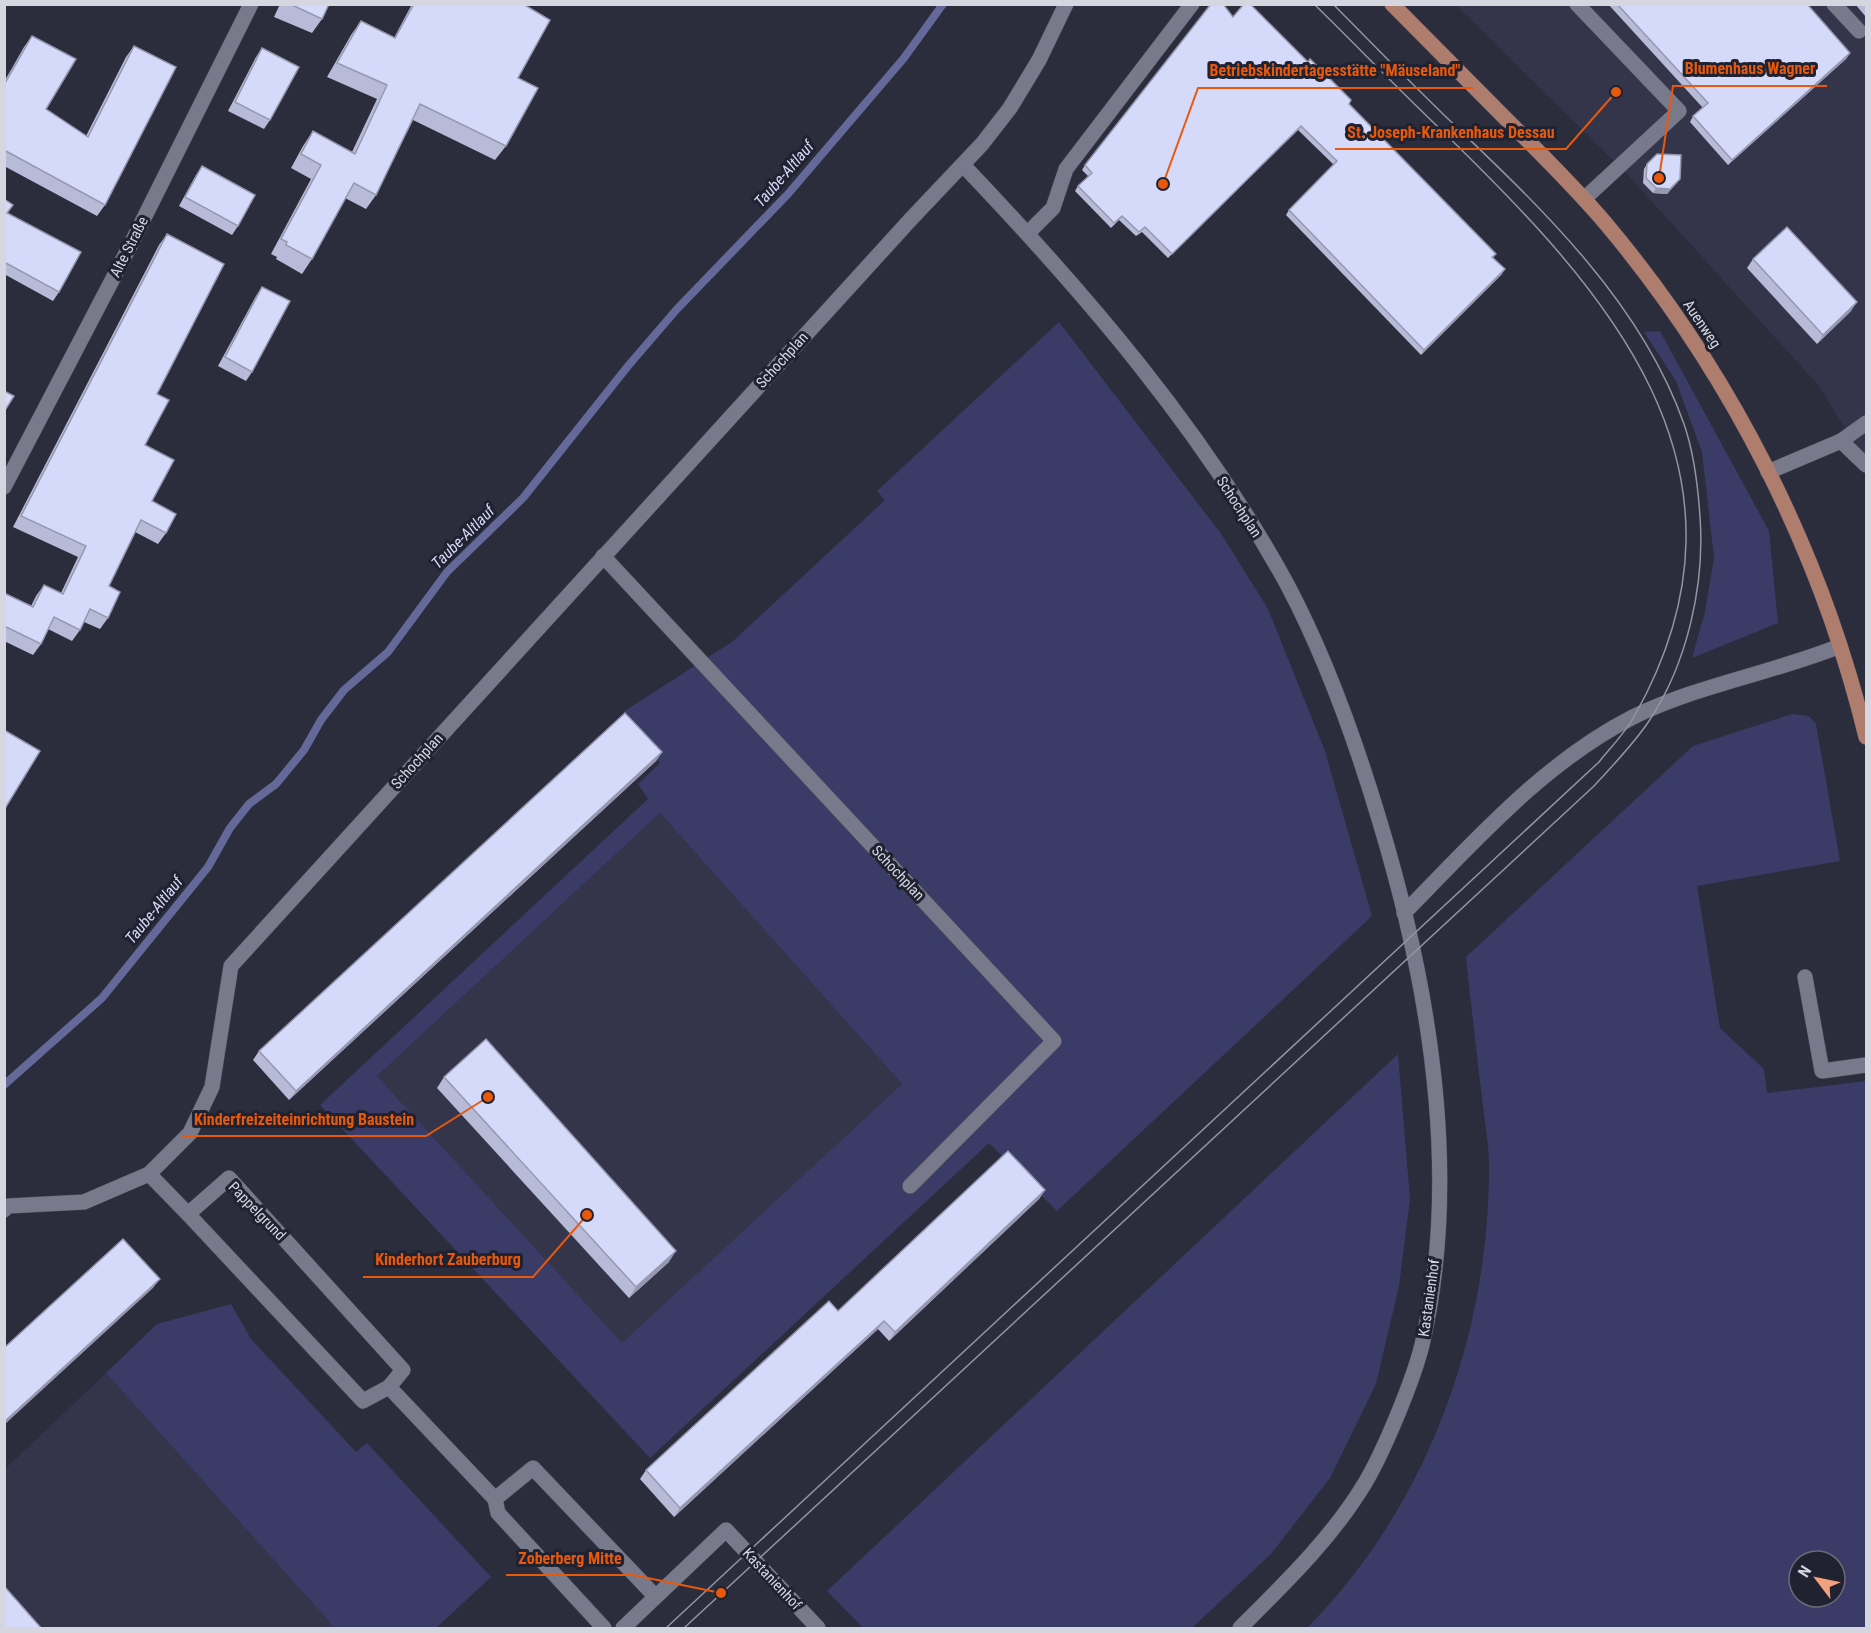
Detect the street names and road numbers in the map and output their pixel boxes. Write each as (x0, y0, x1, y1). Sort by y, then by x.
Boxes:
street label: Alte Straße (106, 214, 152, 280)
street label: Auenweg (1679, 296, 1725, 352)
street label: Schochplan (752, 328, 812, 392)
street label: Schochplan (1213, 473, 1265, 541)
street label: Schochplan (387, 729, 447, 793)
street label: Schochplan (868, 842, 928, 904)
street label: Pappelgrund (225, 1178, 289, 1244)
street label: Kastanienhof (1415, 1258, 1443, 1338)
street label: Kastanienhof (739, 1544, 805, 1614)

